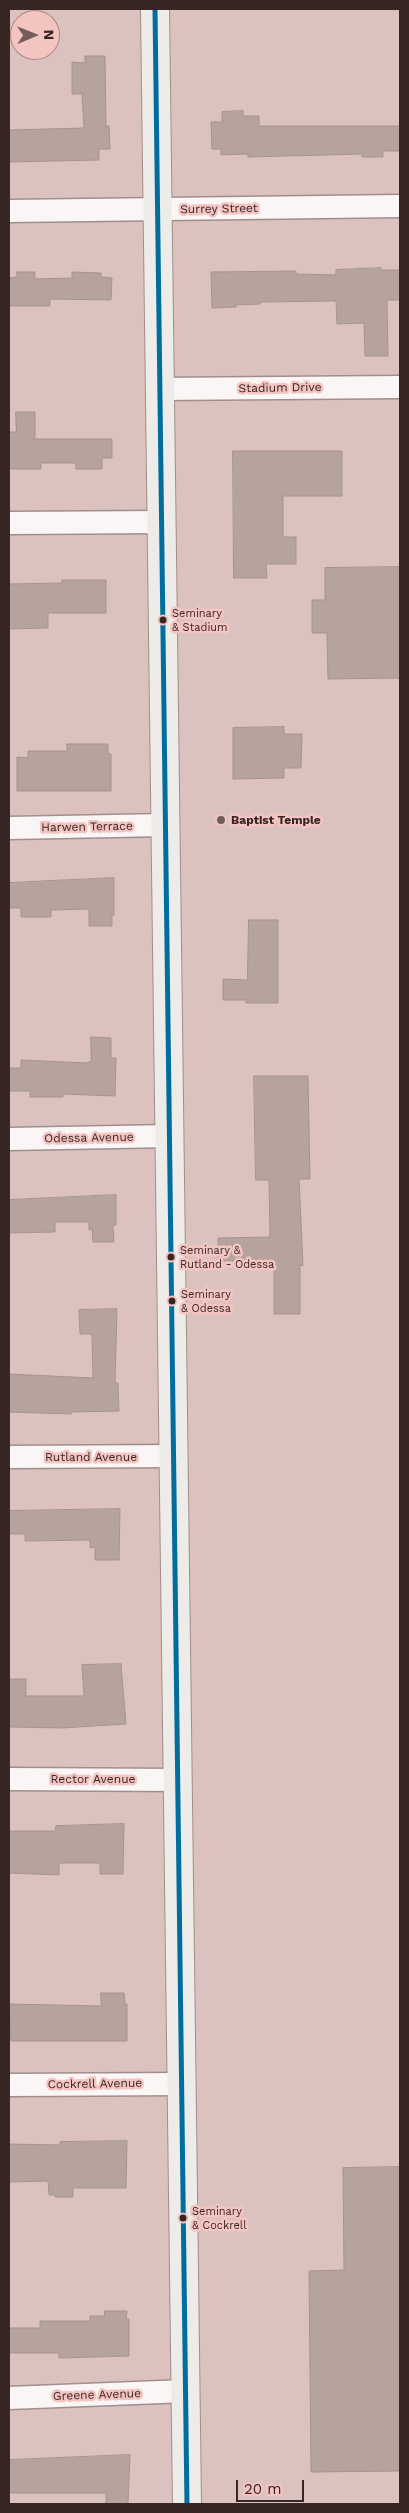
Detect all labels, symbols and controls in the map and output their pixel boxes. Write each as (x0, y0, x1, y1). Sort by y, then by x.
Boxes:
north arrow (10, 10, 60, 60)
text: N (41, 29, 57, 40)
street label: Surrey Street (180, 201, 258, 217)
street label: Stadium Drive (238, 380, 322, 396)
place label: Seminary & Stadium (172, 607, 228, 633)
marker: Seminary & Stadium (158, 615, 168, 625)
place label: Baptist Temple (231, 813, 321, 827)
marker: Baptist Temple (215, 814, 227, 826)
street label: Harwen Terrace (41, 819, 133, 835)
street label: Odessa Avenue (44, 1130, 134, 1146)
place label: Seminary & Rutland - Odessa (180, 1244, 274, 1270)
marker: Seminary & Rutland - Odessa (166, 1252, 176, 1262)
place label: Seminary & Odessa (181, 1288, 231, 1314)
marker: Seminary & Odessa (167, 1296, 177, 1306)
street label: Rutland Avenue (45, 1450, 137, 1464)
street label: Rector Avenue (50, 1772, 136, 1786)
street label: Cockrell Avenue (48, 2076, 142, 2092)
place label: Seminary & Cockrell (192, 2205, 247, 2231)
marker: Seminary & Cockrell (178, 2213, 188, 2223)
street label: Greene Avenue (53, 2386, 141, 2404)
scale bar (239, 2470, 306, 2502)
text: 20 m (244, 2480, 282, 2498)

